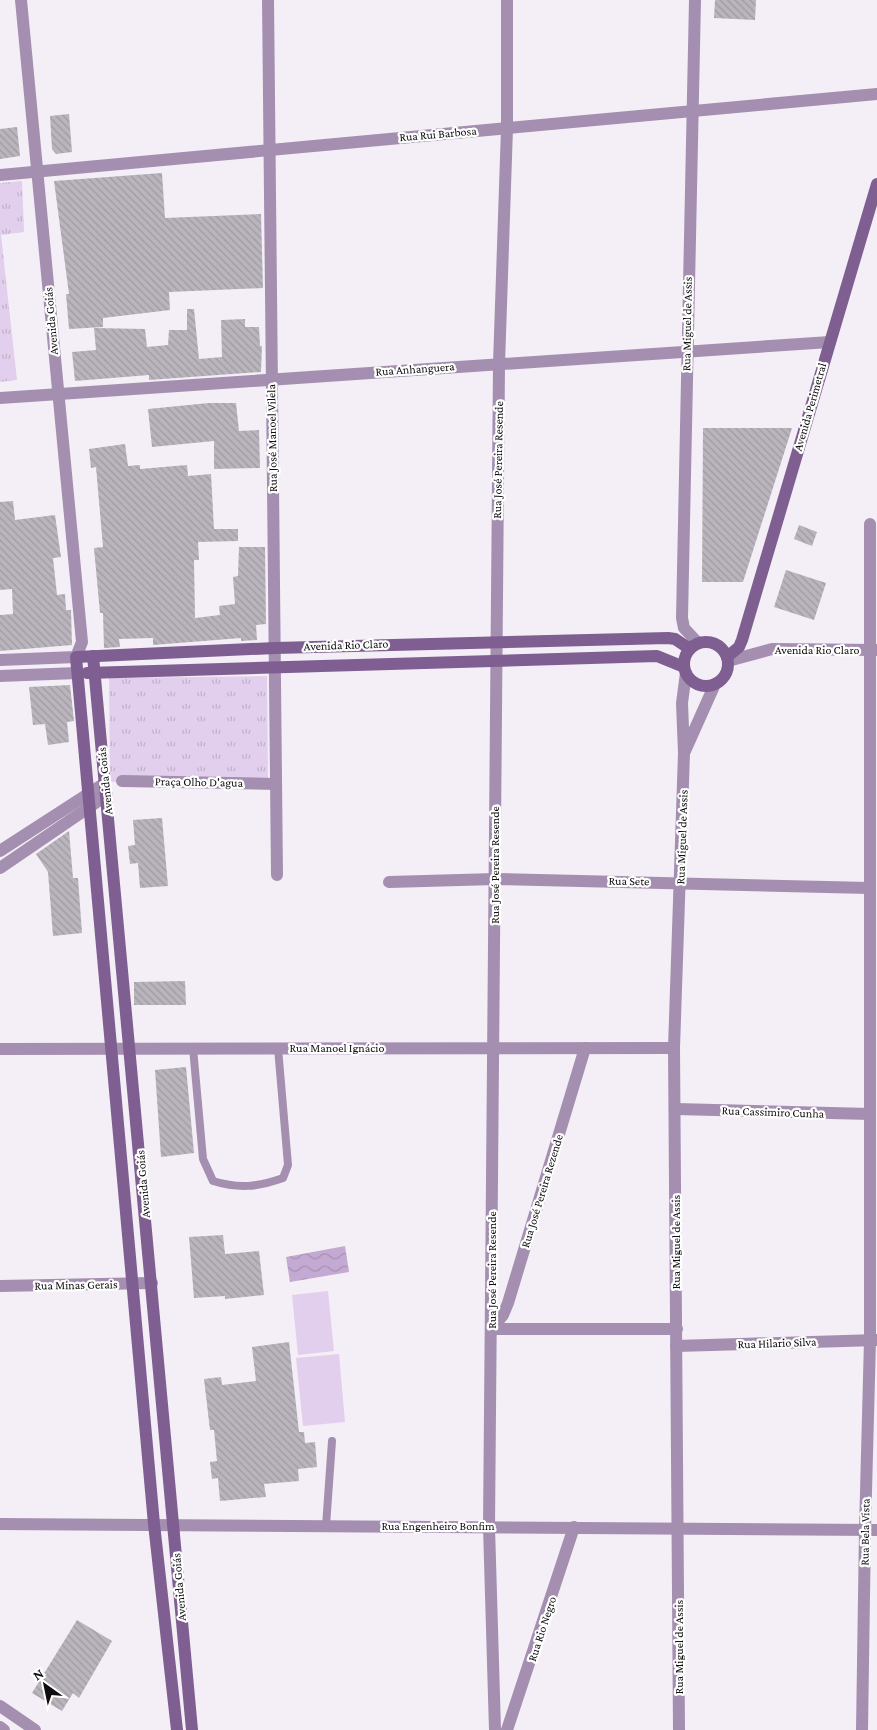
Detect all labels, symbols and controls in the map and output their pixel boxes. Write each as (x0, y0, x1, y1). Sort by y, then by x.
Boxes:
street label: Rua Rui Barbosa (399, 124, 478, 144)
street label: Rua Miguel de Assis (679, 276, 695, 371)
street label: Avenida Goiás (41, 286, 61, 355)
street label: Rua Anhanguera (375, 359, 456, 379)
street label: Avenida Perimetral (791, 361, 829, 453)
street label: Rua José Manoel Vilela (264, 383, 280, 492)
street label: Rua José Pereira Resende (490, 401, 506, 519)
street label: Avenida Rio Claro (303, 637, 389, 653)
street label: Avenida Rio Claro (775, 643, 859, 657)
street label: Avenida Goiás (94, 746, 116, 816)
street label: Praça Olho D'agua (155, 774, 244, 790)
street label: Rua Miguel de Assis (673, 789, 691, 884)
street label: Rua José Pereira Resende (488, 806, 502, 924)
street label: Rua Sete (609, 874, 649, 888)
street label: Rua Manoel Ignácio (290, 1041, 384, 1055)
street label: Rua Cassimiro Cunha (721, 1103, 825, 1121)
street label: Rua José Pereira Rezende (518, 1133, 566, 1249)
street label: Avenida Goiás (133, 1149, 153, 1218)
street label: Rua Miguel de Assis (669, 1194, 683, 1289)
street label: Rua José Pereira Resende (485, 1211, 499, 1329)
street label: Rua Minas Gerais (34, 1277, 118, 1293)
street label: Rua Hilario Silva (737, 1335, 817, 1351)
street label: Rua Bela Vista (857, 1498, 873, 1566)
street label: Rua Engenheiro Bonfim (381, 1519, 495, 1533)
street label: Avenida Goiás (169, 1552, 189, 1621)
street label: Rua Rio Negro (525, 1595, 559, 1663)
street label: Rua Miguel de Assis (672, 1599, 686, 1694)
north arrow (20, 1660, 70, 1710)
text: N (30, 1665, 47, 1683)

